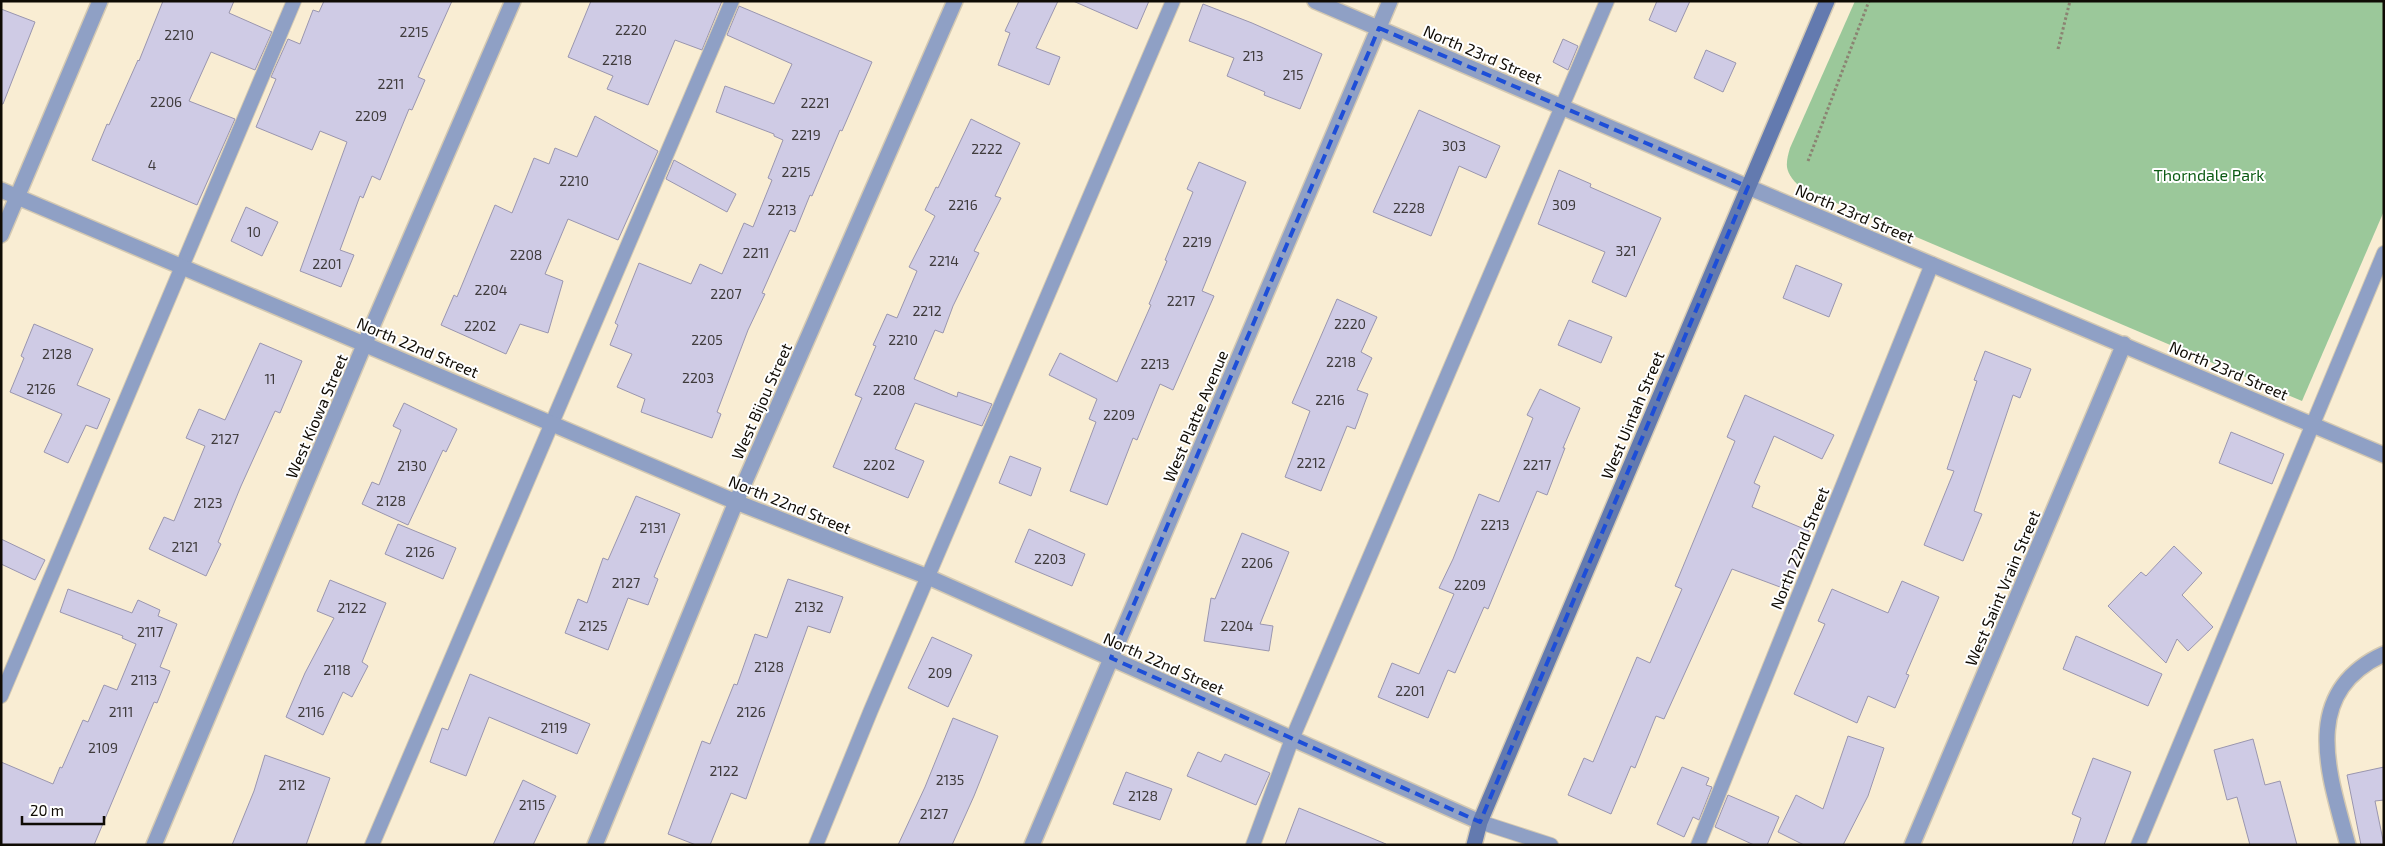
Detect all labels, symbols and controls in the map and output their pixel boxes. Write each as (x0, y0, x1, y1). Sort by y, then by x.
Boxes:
street label: North 23rd Street (1421, 20, 1545, 88)
house number: 2220 (615, 21, 647, 38)
house number: 2215 (400, 23, 428, 40)
house number: 2210 (164, 26, 194, 43)
house number: 213 (1242, 47, 1264, 64)
house number: 2218 (602, 51, 632, 68)
house number: 215 (1283, 66, 1303, 83)
house number: 2211 (378, 75, 404, 92)
house number: 2206 (150, 93, 182, 110)
house number: 2221 (800, 94, 830, 111)
house number: 2209 (355, 107, 387, 124)
house number: 2219 (791, 126, 821, 143)
house number: 303 (1442, 137, 1466, 154)
house number: 2222 (971, 140, 1003, 157)
house number: 4 (148, 156, 156, 173)
house number: 2215 (782, 163, 810, 180)
park label: Thorndale Park (2154, 165, 2264, 184)
house number: 2210 (559, 172, 589, 189)
street label: North 23rd Street (1793, 179, 1917, 247)
house number: 2216 (948, 196, 978, 213)
house number: 309 (1552, 196, 1576, 213)
house number: 2228 (1393, 199, 1425, 216)
house number: 2213 (767, 201, 797, 218)
house number: 10 (247, 223, 261, 240)
house number: 2219 (1182, 233, 1212, 250)
house number: 321 (1615, 242, 1637, 259)
house number: 2211 (743, 244, 769, 261)
house number: 2208 (510, 246, 542, 263)
house number: 2214 (929, 252, 959, 269)
house number: 2201 (312, 255, 342, 272)
house number: 2204 (475, 281, 507, 298)
house number: 2207 (710, 285, 742, 302)
house number: 2217 (1167, 292, 1195, 309)
house number: 2212 (912, 302, 942, 319)
street label: North 22nd Street (354, 313, 482, 381)
house number: 2220 (1334, 315, 1366, 332)
house number: 2202 (464, 317, 496, 334)
house number: 2205 (691, 331, 723, 348)
house number: 2210 (888, 331, 918, 348)
street label: North 23rd Street (2167, 336, 2291, 404)
street label: West Bijou Street (727, 340, 796, 463)
house number: 2128 (42, 345, 72, 362)
street label: West Platte Avenue (1159, 347, 1231, 485)
street label: West Uintah Street (1596, 348, 1668, 482)
street label: West Kiowa Street (281, 351, 351, 481)
house number: 2218 (1326, 353, 1356, 370)
house number: 2213 (1140, 355, 1170, 372)
house number: 2203 (682, 369, 714, 386)
house number: 11 (264, 370, 276, 387)
house number: 2126 (26, 380, 56, 397)
house number: 2208 (873, 381, 905, 398)
house number: 2216 (1315, 391, 1345, 408)
house number: 2209 (1103, 406, 1135, 423)
house number: 2127 (211, 430, 239, 447)
house number: 2212 (1296, 454, 1326, 471)
house number: 2202 (863, 456, 895, 473)
house number: 2217 (1523, 456, 1551, 473)
house number: 2130 (397, 457, 427, 474)
street label: North 22nd Street (726, 471, 854, 537)
street label: North 22nd Street (1766, 484, 1832, 612)
house number: 2128 (376, 492, 406, 509)
house number: 2123 (193, 494, 223, 511)
street label: West Saint Vrain Street (1961, 507, 2043, 669)
house number: 2213 (1480, 516, 1510, 533)
house number: 2131 (640, 519, 666, 536)
house number: 2121 (172, 538, 198, 555)
house number: 2126 (405, 543, 435, 560)
house number: 2203 (1034, 550, 1066, 567)
house number: 2206 (1241, 554, 1273, 571)
house number: 2127 (612, 574, 640, 591)
house number: 2209 (1454, 576, 1486, 593)
house number: 2132 (794, 598, 824, 615)
house number: 2122 (337, 599, 367, 616)
house number: 2125 (579, 617, 607, 634)
house number: 2204 (1221, 617, 1253, 634)
house number: 2117 (137, 623, 163, 640)
street label: North 22nd Street (1101, 628, 1227, 698)
house number: 2128 (754, 658, 784, 675)
house number: 2118 (323, 661, 351, 678)
house number: 209 (928, 664, 952, 681)
house number: 2113 (131, 671, 157, 688)
house number: 2201 (1395, 682, 1425, 699)
house number: 2111 (109, 703, 133, 720)
house number: 2116 (297, 703, 325, 720)
house number: 2126 (736, 703, 766, 720)
house number: 2119 (540, 719, 568, 736)
house number: 2109 (88, 739, 118, 756)
house number: 2122 (709, 762, 739, 779)
house number: 2135 (936, 771, 964, 788)
house number: 2112 (279, 776, 306, 793)
house number: 2128 (1128, 787, 1158, 804)
scale bar (22, 794, 105, 826)
house number: 2115 (519, 796, 545, 813)
text: 20 m (30, 801, 64, 819)
house number: 2127 (920, 805, 948, 822)

